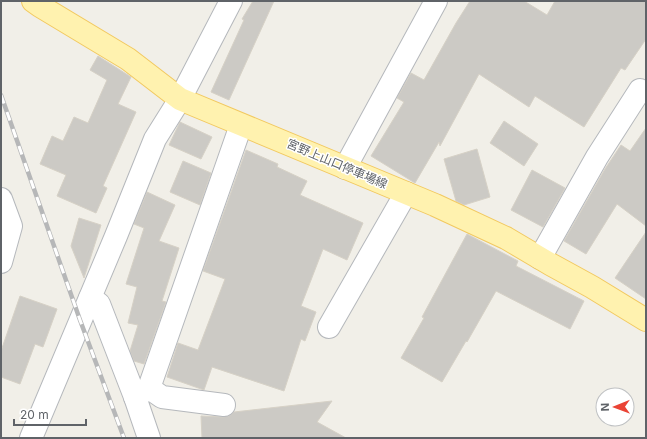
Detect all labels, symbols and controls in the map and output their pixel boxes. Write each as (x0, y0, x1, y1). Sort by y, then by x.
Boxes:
street label: 宮野上山口停車場線 (285, 136, 390, 192)
north arrow (595, 387, 635, 427)
scale bar (14, 401, 86, 427)
text: N (598, 403, 612, 411)
text: 20 m (20, 407, 49, 422)

